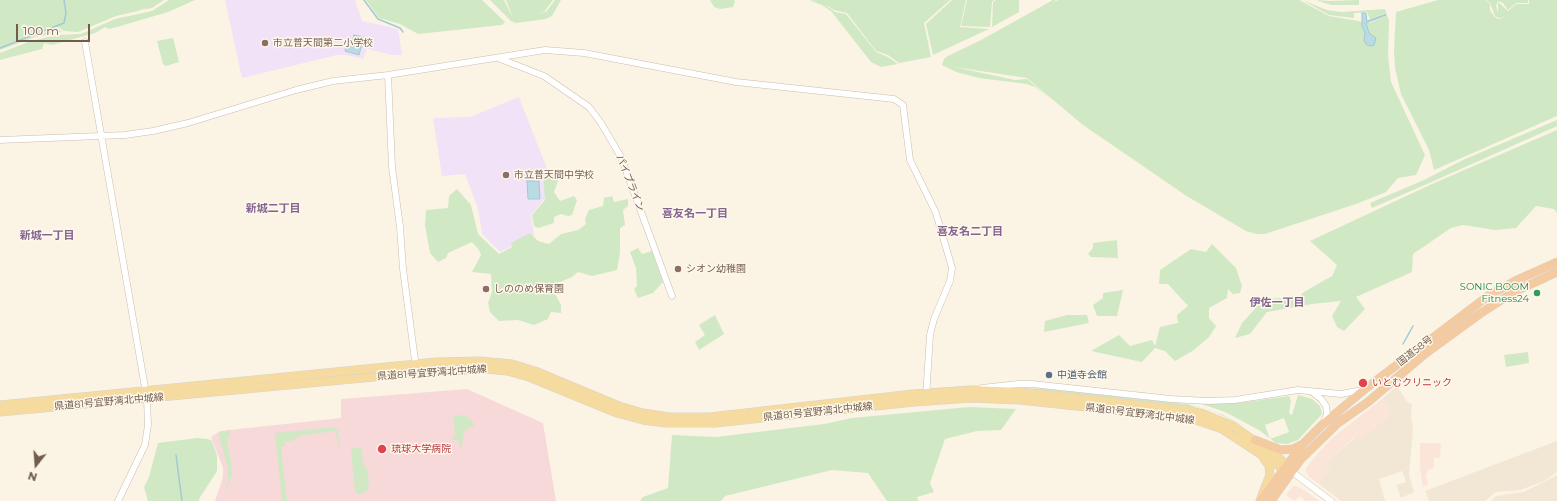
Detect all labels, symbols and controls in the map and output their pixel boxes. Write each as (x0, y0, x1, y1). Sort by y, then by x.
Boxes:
scale bar (18, 16, 92, 42)
text: 100 m (23, 23, 59, 38)
place label: 市立普天間第二小学校 (273, 37, 373, 49)
marker: 市立普天間第二小学校 (260, 38, 270, 48)
street label: パイプライン (613, 153, 647, 213)
place label: 市立普天間中学校 (514, 169, 594, 181)
marker: 市立普天間中学校 (501, 170, 511, 180)
district label: 新城二丁目 (246, 202, 300, 216)
district label: 喜友名一丁目 (662, 207, 728, 221)
district label: 喜友名二丁目 (937, 225, 1003, 239)
district label: 新城一丁目 (20, 229, 74, 243)
place label: シオン幼稚園 (686, 263, 746, 275)
marker: シオン幼稚園 (673, 264, 683, 274)
place label: SONIC BOOM Fitness24 (1460, 281, 1529, 304)
place label: しののめ保育園 (494, 283, 564, 295)
marker: しののめ保育園 (481, 284, 491, 294)
marker: SONIC BOOM Fitness24 (1532, 288, 1542, 298)
district label: 伊佐一丁目 (1250, 296, 1304, 310)
street label: 国道58号 (1395, 333, 1435, 369)
street label: 県道81号宜野湾北中城線 (377, 363, 487, 383)
place label: 中道寺会館 (1057, 369, 1107, 381)
marker: 中道寺会館 (1044, 370, 1054, 380)
marker: いとむクリニック (1357, 377, 1369, 389)
place label: いとむクリニック (1372, 377, 1452, 389)
street label: 県道81号宜野湾北中城線 (54, 391, 164, 413)
street label: 県道81号宜野湾北中城線 (763, 400, 873, 424)
street label: 県道81号宜野湾北中城線 (1085, 401, 1195, 427)
marker: 琉球大学病院 (376, 443, 388, 455)
place label: 琉球大学病院 (391, 443, 451, 455)
north arrow (16, 445, 56, 485)
text: N (26, 468, 39, 484)

